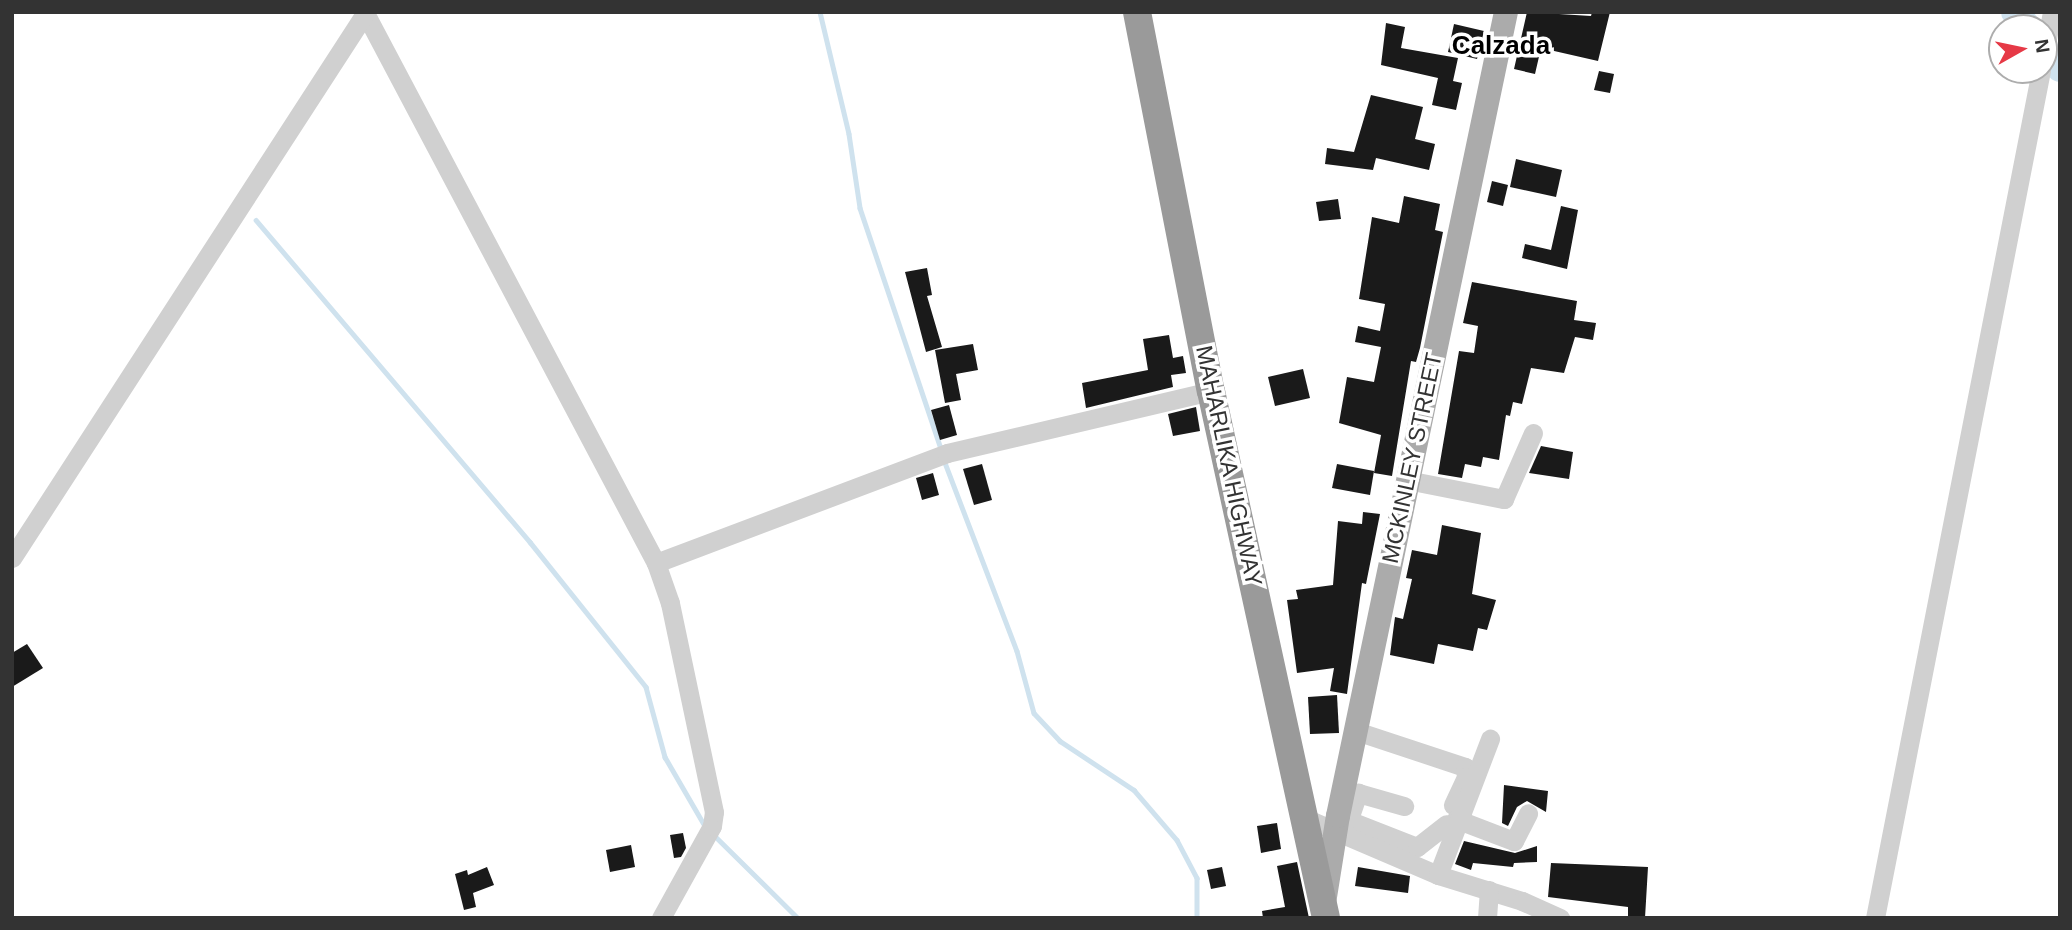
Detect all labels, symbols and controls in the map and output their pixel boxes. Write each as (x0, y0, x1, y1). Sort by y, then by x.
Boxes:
north arrow (1988, 14, 2058, 84)
district label: Calzada (1452, 30, 1550, 62)
text: N (2031, 38, 2054, 54)
street label: MAHARLIKA HIGHWAY (1190, 343, 1268, 589)
street label: MCKINLEY STREET (1376, 350, 1448, 566)

